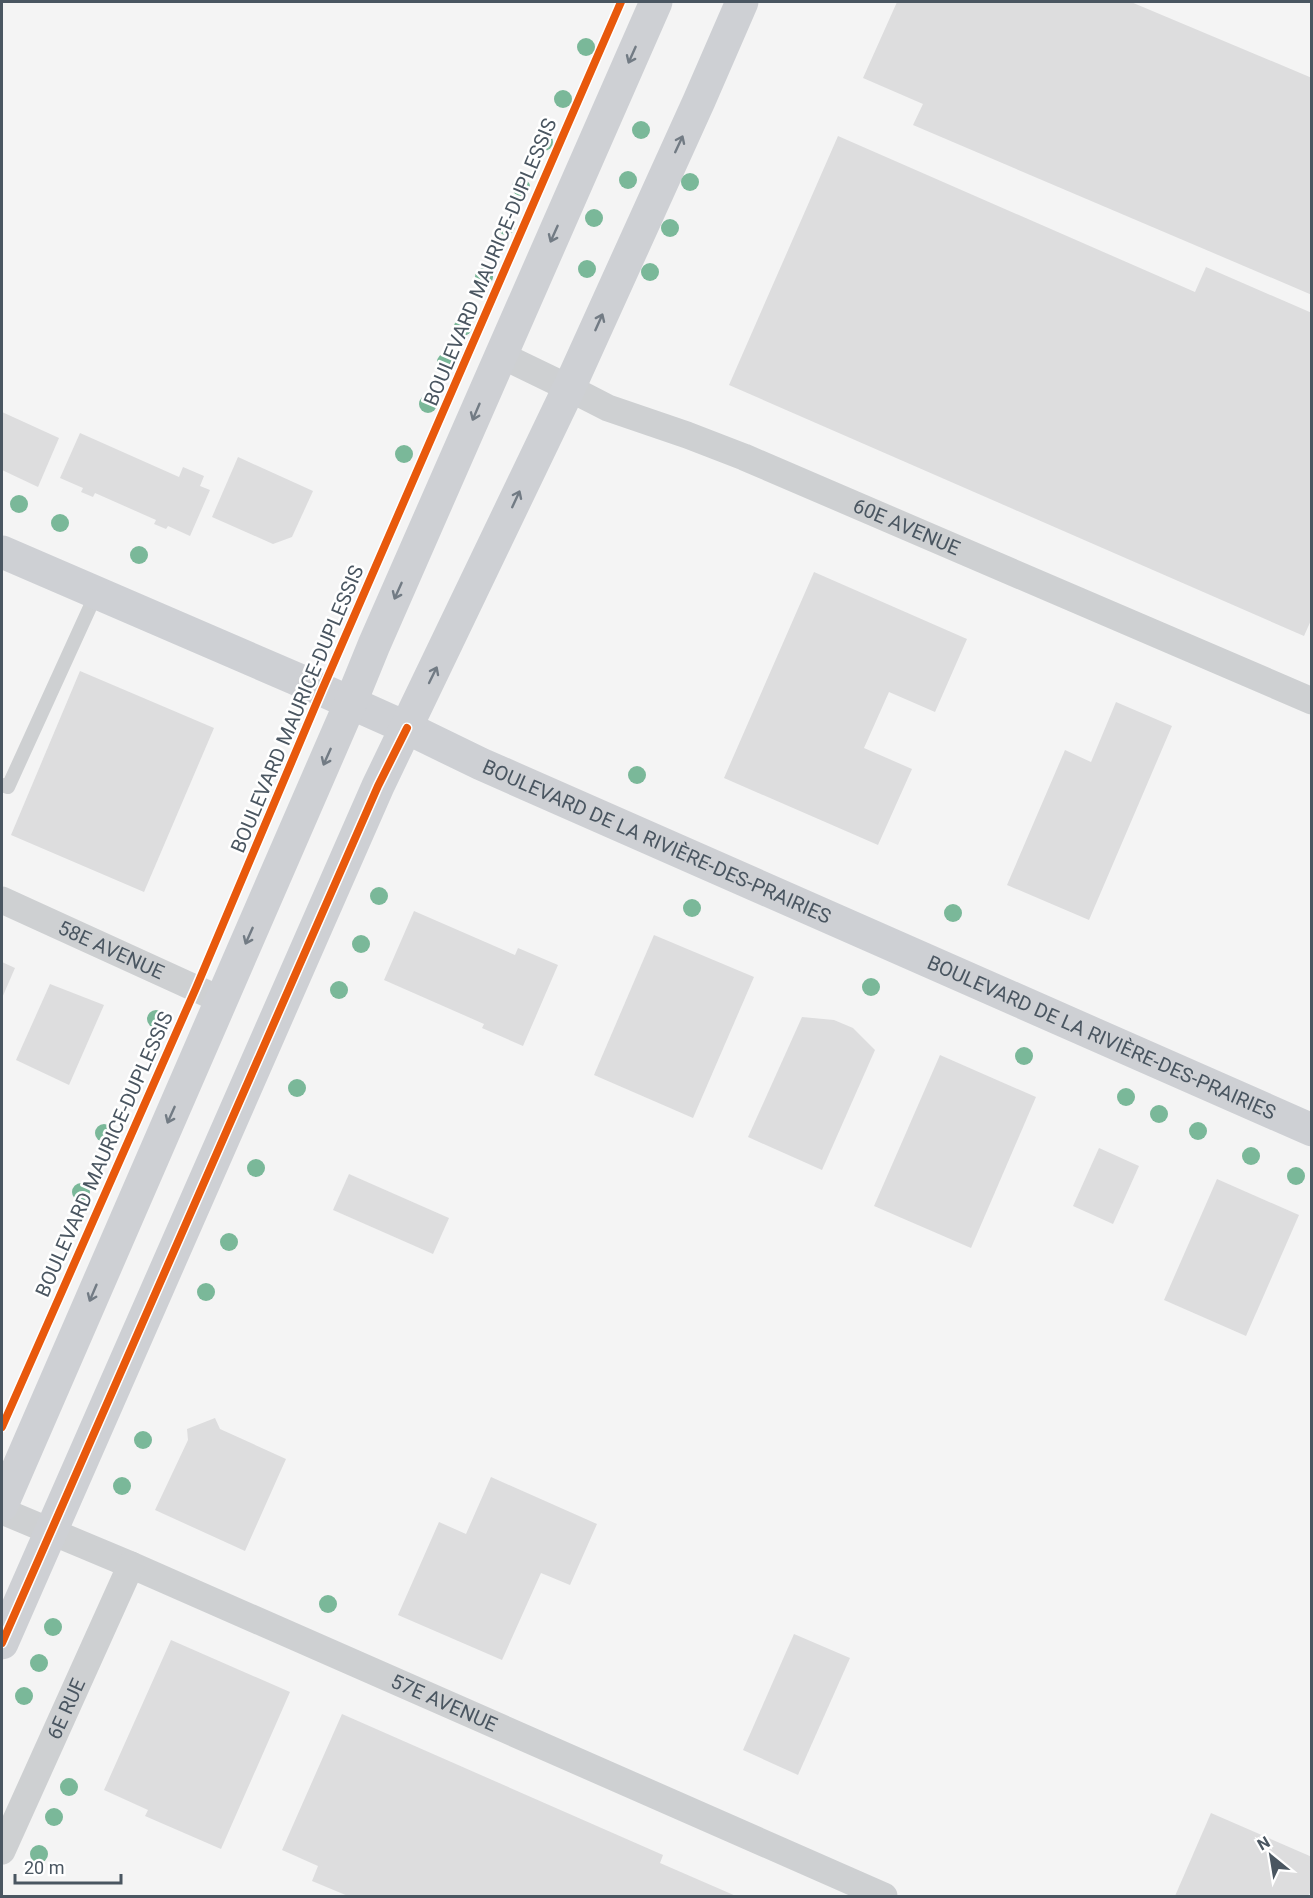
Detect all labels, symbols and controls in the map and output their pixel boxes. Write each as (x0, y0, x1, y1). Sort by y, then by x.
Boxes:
one-way arrow (626, 45, 637, 64)
street label: BOULEVARD MAURICE-DUPLESSIS (418, 115, 562, 409)
one-way arrow (674, 136, 686, 154)
one-way arrow (548, 224, 559, 242)
one-way arrow (594, 314, 605, 332)
one-way arrow (470, 403, 481, 421)
one-way arrow (511, 490, 523, 508)
street label: 60E AVENUE (850, 493, 964, 560)
street label: BOULEVARD MAURICE-DUPLESSIS (225, 562, 369, 856)
one-way arrow (391, 582, 402, 600)
one-way arrow (427, 666, 439, 684)
one-way arrow (321, 748, 332, 766)
street label: BOULEVARD DE LA RIVIÈRE-DES-PRAIRIES (479, 754, 835, 929)
street label: 58E AVENUE (54, 915, 168, 984)
one-way arrow (243, 927, 254, 945)
street label: BOULEVARD DE LA RIVIÈRE-DES-PRAIRIES (924, 950, 1280, 1125)
street label: BOULEVARD MAURICE-DUPLESSIS (30, 1007, 178, 1300)
one-way arrow (164, 1105, 176, 1123)
one-way arrow (86, 1284, 98, 1302)
street label: 57E AVENUE (387, 1669, 501, 1737)
street label: 6E RUE (42, 1675, 90, 1743)
north arrow (1241, 1826, 1301, 1886)
text: N (1254, 1832, 1273, 1854)
scale bar (15, 1847, 122, 1885)
text: 20 m (24, 1857, 64, 1878)

